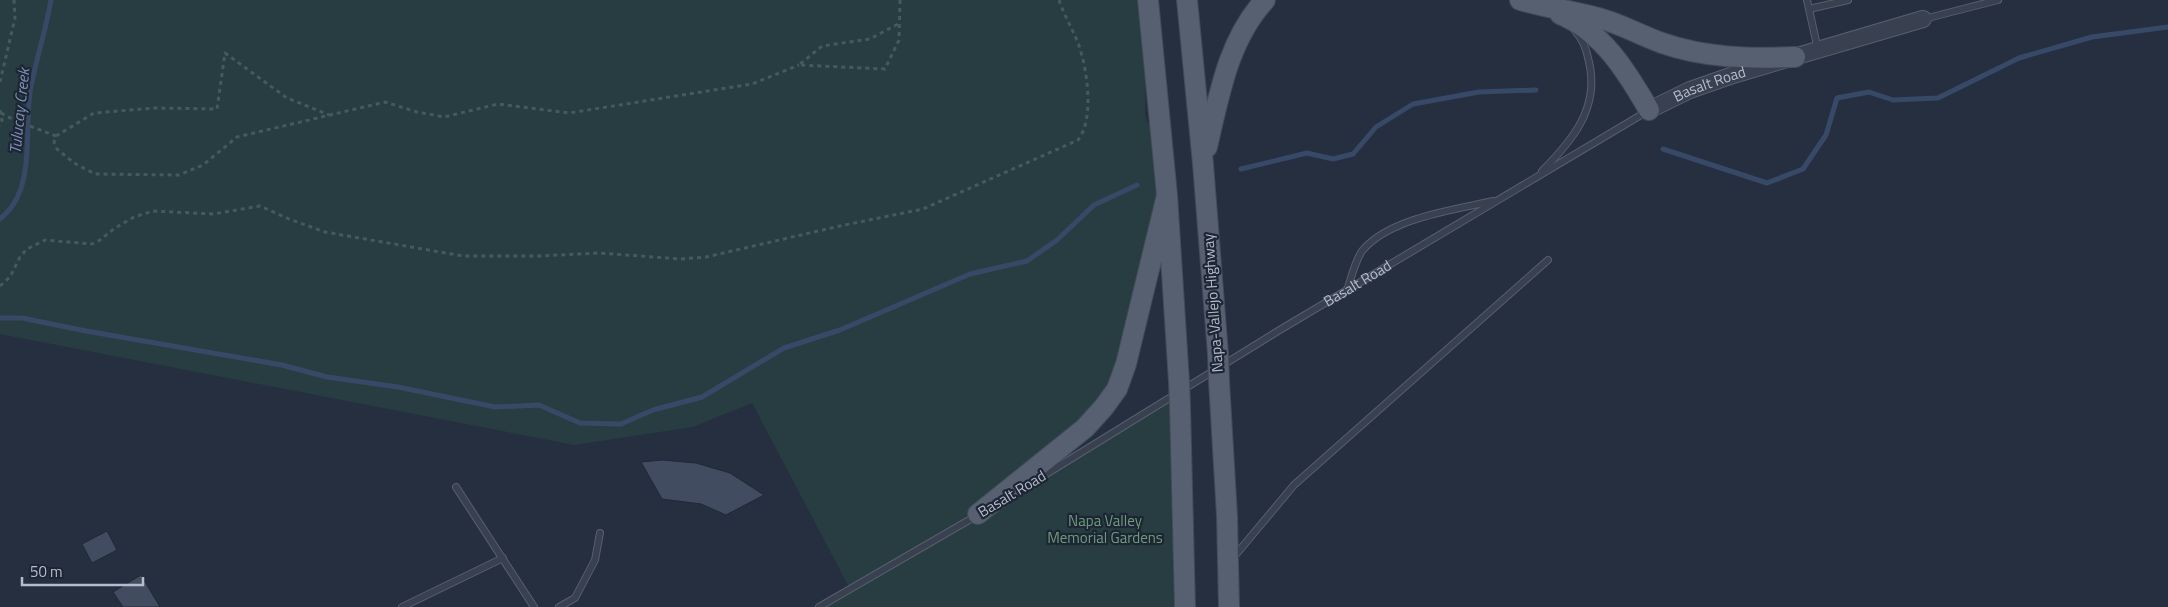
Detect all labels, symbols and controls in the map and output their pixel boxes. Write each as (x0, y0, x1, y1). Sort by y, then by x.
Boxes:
street label: Basalt Road (1669, 60, 1748, 108)
water label: Tulucay Creek (3, 65, 36, 155)
street label: Napa-Vallejo Highway (1196, 233, 1229, 373)
street label: Basalt Road (1319, 254, 1396, 312)
street label: Basalt Road (973, 464, 1050, 523)
park label: Napa Valley Memorial Gardens (1047, 509, 1163, 549)
scale bar (22, 554, 144, 586)
text: 50 m (30, 560, 63, 583)

